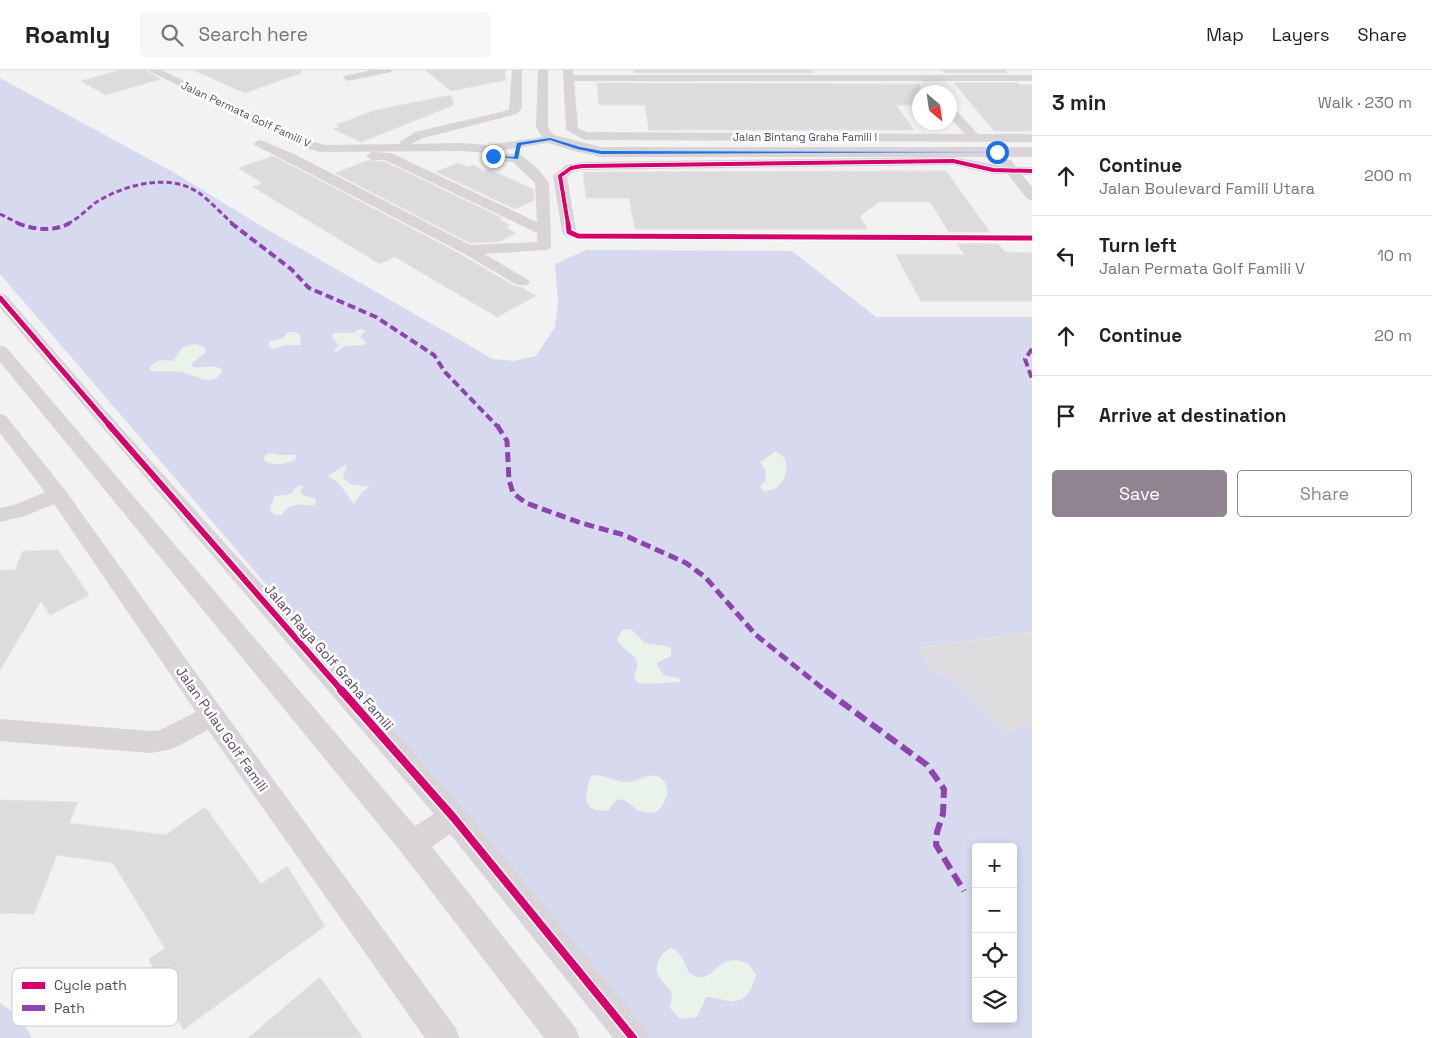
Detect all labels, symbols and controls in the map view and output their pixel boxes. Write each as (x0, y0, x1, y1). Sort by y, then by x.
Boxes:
search box (140, 12, 490, 57)
text: Roamly (25, 19, 110, 50)
icon: search (158, 21, 186, 49)
text: Search here (198, 22, 308, 47)
text: Map (1206, 23, 1244, 46)
text: Layers (1272, 23, 1329, 46)
text: Share (1357, 23, 1407, 46)
street label: Jalan Permata Golf Famili V (179, 78, 313, 150)
north arrow (912, 85, 957, 130)
text: 3 min (1052, 89, 1107, 116)
text: Walk · 230 m (1318, 92, 1412, 113)
street label: Jalan Bintang Graha Famili I (733, 130, 877, 144)
route start (986, 141, 1009, 164)
route end (482, 145, 505, 168)
text: Continue (1099, 153, 1182, 178)
icon: ahead (1052, 162, 1080, 190)
text: 200 m (1364, 165, 1412, 186)
text: Jalan Boulevard Famili Utara (1099, 178, 1315, 199)
text: Turn left (1099, 233, 1177, 258)
icon: left (1052, 242, 1080, 270)
text: 10 m (1377, 245, 1412, 266)
text: Jalan Permata Golf Famili V (1099, 258, 1305, 279)
icon: ahead (1052, 322, 1080, 350)
text: Continue (1099, 323, 1182, 348)
text: 20 m (1374, 325, 1412, 346)
icon: arrive (1052, 402, 1080, 430)
text: Arrive at destination (1099, 403, 1287, 428)
button: Save (1052, 470, 1227, 517)
button: Share (1237, 470, 1412, 517)
street label: Jalan Raya Golf Graha Famili (261, 580, 397, 734)
street label: Jalan Pulau Golf Famili (172, 663, 272, 795)
map controls (972, 843, 1017, 1023)
button: + (972, 843, 1017, 888)
button: − (972, 888, 1017, 933)
button: locate (972, 933, 1017, 978)
legend (12, 968, 178, 1026)
text: Cycle path (54, 976, 127, 994)
button: layers (972, 978, 1017, 1023)
text: Path (54, 999, 85, 1017)

